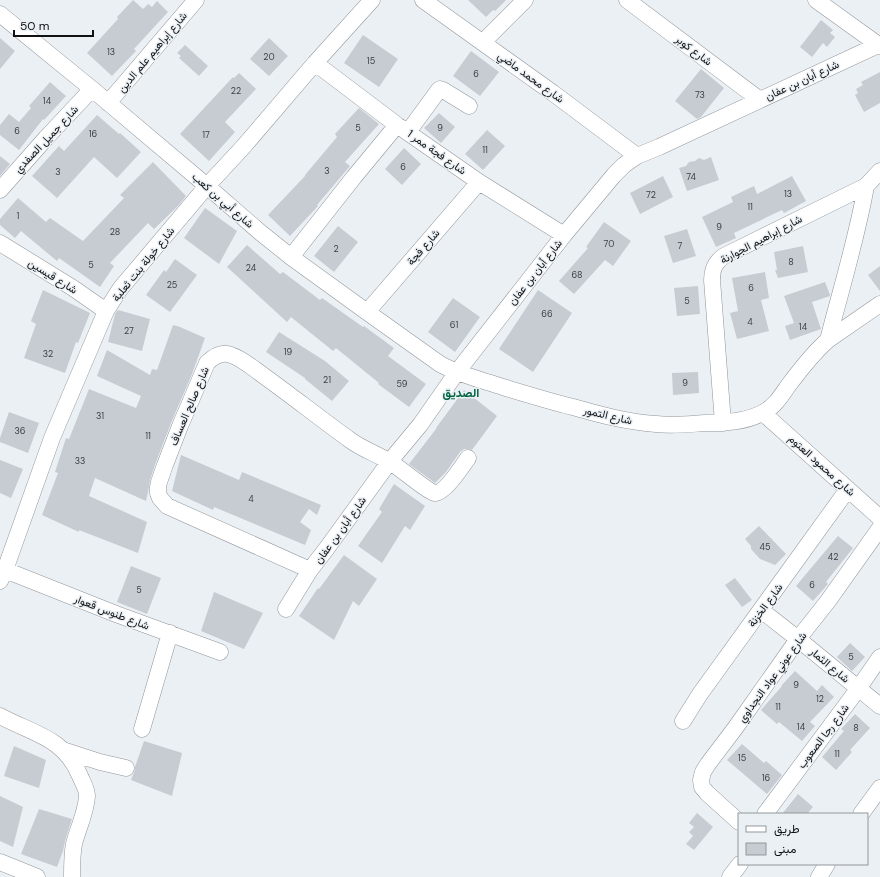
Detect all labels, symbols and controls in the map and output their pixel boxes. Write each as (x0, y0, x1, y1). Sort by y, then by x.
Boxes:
street label: شارع إبراهيم علم الدين (114, 9, 191, 96)
scale bar (14, 12, 93, 38)
text: 50 m (20, 18, 49, 34)
street label: شارع كوبر (671, 31, 715, 69)
house number: 13 (107, 46, 115, 58)
street label: شارع محمد ماضي (493, 48, 567, 108)
house number: 20 (263, 51, 275, 63)
house number: 15 (367, 55, 375, 67)
street label: شارع أبان بن عفان (763, 57, 842, 104)
house number: 6 (473, 68, 479, 80)
house number: 22 (231, 85, 241, 97)
house number: 73 (695, 89, 705, 101)
house number: 14 (43, 95, 52, 107)
street label: شارع جميل الصفدي (11, 102, 83, 178)
house number: 5 (355, 122, 361, 134)
house number: 9 (437, 122, 443, 134)
house number: 6 (14, 125, 20, 137)
street label: شارع فجة ممر 1 (404, 126, 470, 179)
house number: 16 (89, 128, 98, 140)
house number: 17 (202, 129, 210, 141)
house number: 11 (482, 144, 488, 156)
house number: 6 (400, 161, 406, 173)
house number: 3 (324, 165, 330, 177)
house number: 3 (55, 166, 61, 178)
street label: شارع أبي بن كعب (187, 169, 257, 233)
house number: 74 (686, 171, 696, 183)
house number: 13 (784, 188, 792, 200)
house number: 72 (646, 189, 656, 201)
house number: 11 (747, 201, 753, 213)
house number: 1 (17, 210, 20, 222)
street label: شارع إبراهيم الجوارنة (718, 211, 805, 267)
house number: 9 (716, 221, 722, 233)
street label: شارع خولة بنت ثعلبة (109, 224, 178, 305)
house number: 28 (110, 226, 120, 238)
street label: شارع فجة (404, 226, 443, 269)
street label: شارع أبان بن عفان (505, 236, 566, 308)
house number: 70 (604, 238, 614, 250)
house number: 7 (678, 240, 683, 252)
house number: 2 (333, 243, 339, 255)
street label: شارع قيسين (25, 255, 81, 298)
house number: 8 (788, 256, 794, 268)
house number: 5 (88, 259, 94, 271)
house number: 24 (246, 262, 257, 274)
house number: 68 (571, 269, 583, 281)
house number: 25 (167, 279, 177, 291)
house number: 6 (748, 282, 754, 294)
house number: 5 (684, 295, 690, 307)
house number: 66 (541, 308, 553, 320)
house number: 4 (747, 316, 753, 328)
house number: 61 (450, 319, 458, 331)
house number: 14 (799, 321, 808, 333)
house number: 27 (124, 325, 134, 337)
house number: 19 (284, 346, 293, 358)
house number: 32 (43, 348, 53, 360)
street label: شارع صالح العساف (166, 364, 213, 448)
house number: 21 (323, 374, 331, 386)
house number: 9 (682, 377, 688, 389)
house number: 59 (397, 378, 408, 390)
district label: الصديق (443, 385, 479, 401)
street label: شارع التمور (581, 402, 634, 428)
house number: 31 (96, 410, 104, 422)
house number: 36 (15, 425, 26, 437)
house number: 11 (145, 430, 151, 442)
street label: شارع محمود العتوم (785, 431, 859, 500)
house number: 33 (75, 455, 85, 467)
house number: 4 (248, 493, 254, 505)
street label: شارع أبان بن عفان (311, 493, 370, 567)
house number: 45 (760, 541, 770, 553)
house number: 42 (828, 551, 838, 563)
house number: 6 (809, 579, 815, 591)
street label: شارع الخزنة (744, 580, 787, 630)
house number: 5 (136, 584, 142, 596)
street label: شارع طنوس قعوار (71, 591, 152, 634)
street label: شارع عوني عواد النجداوي (735, 629, 812, 727)
street label: شارع الثمار (806, 644, 853, 687)
house number: 5 (848, 651, 854, 663)
house number: 9 (793, 679, 799, 691)
house number: 12 (816, 693, 824, 705)
house number: 11 (775, 701, 781, 713)
street label: شارع رجا الصعوب (794, 701, 853, 772)
house number: 14 (797, 721, 806, 733)
house number: 8 (853, 722, 859, 734)
house number: 11 (834, 748, 840, 760)
house number: 15 (738, 752, 746, 764)
house number: 16 (762, 772, 771, 784)
legend (738, 813, 868, 865)
text: طريق (774, 821, 800, 837)
text: مبنى (774, 841, 796, 857)

